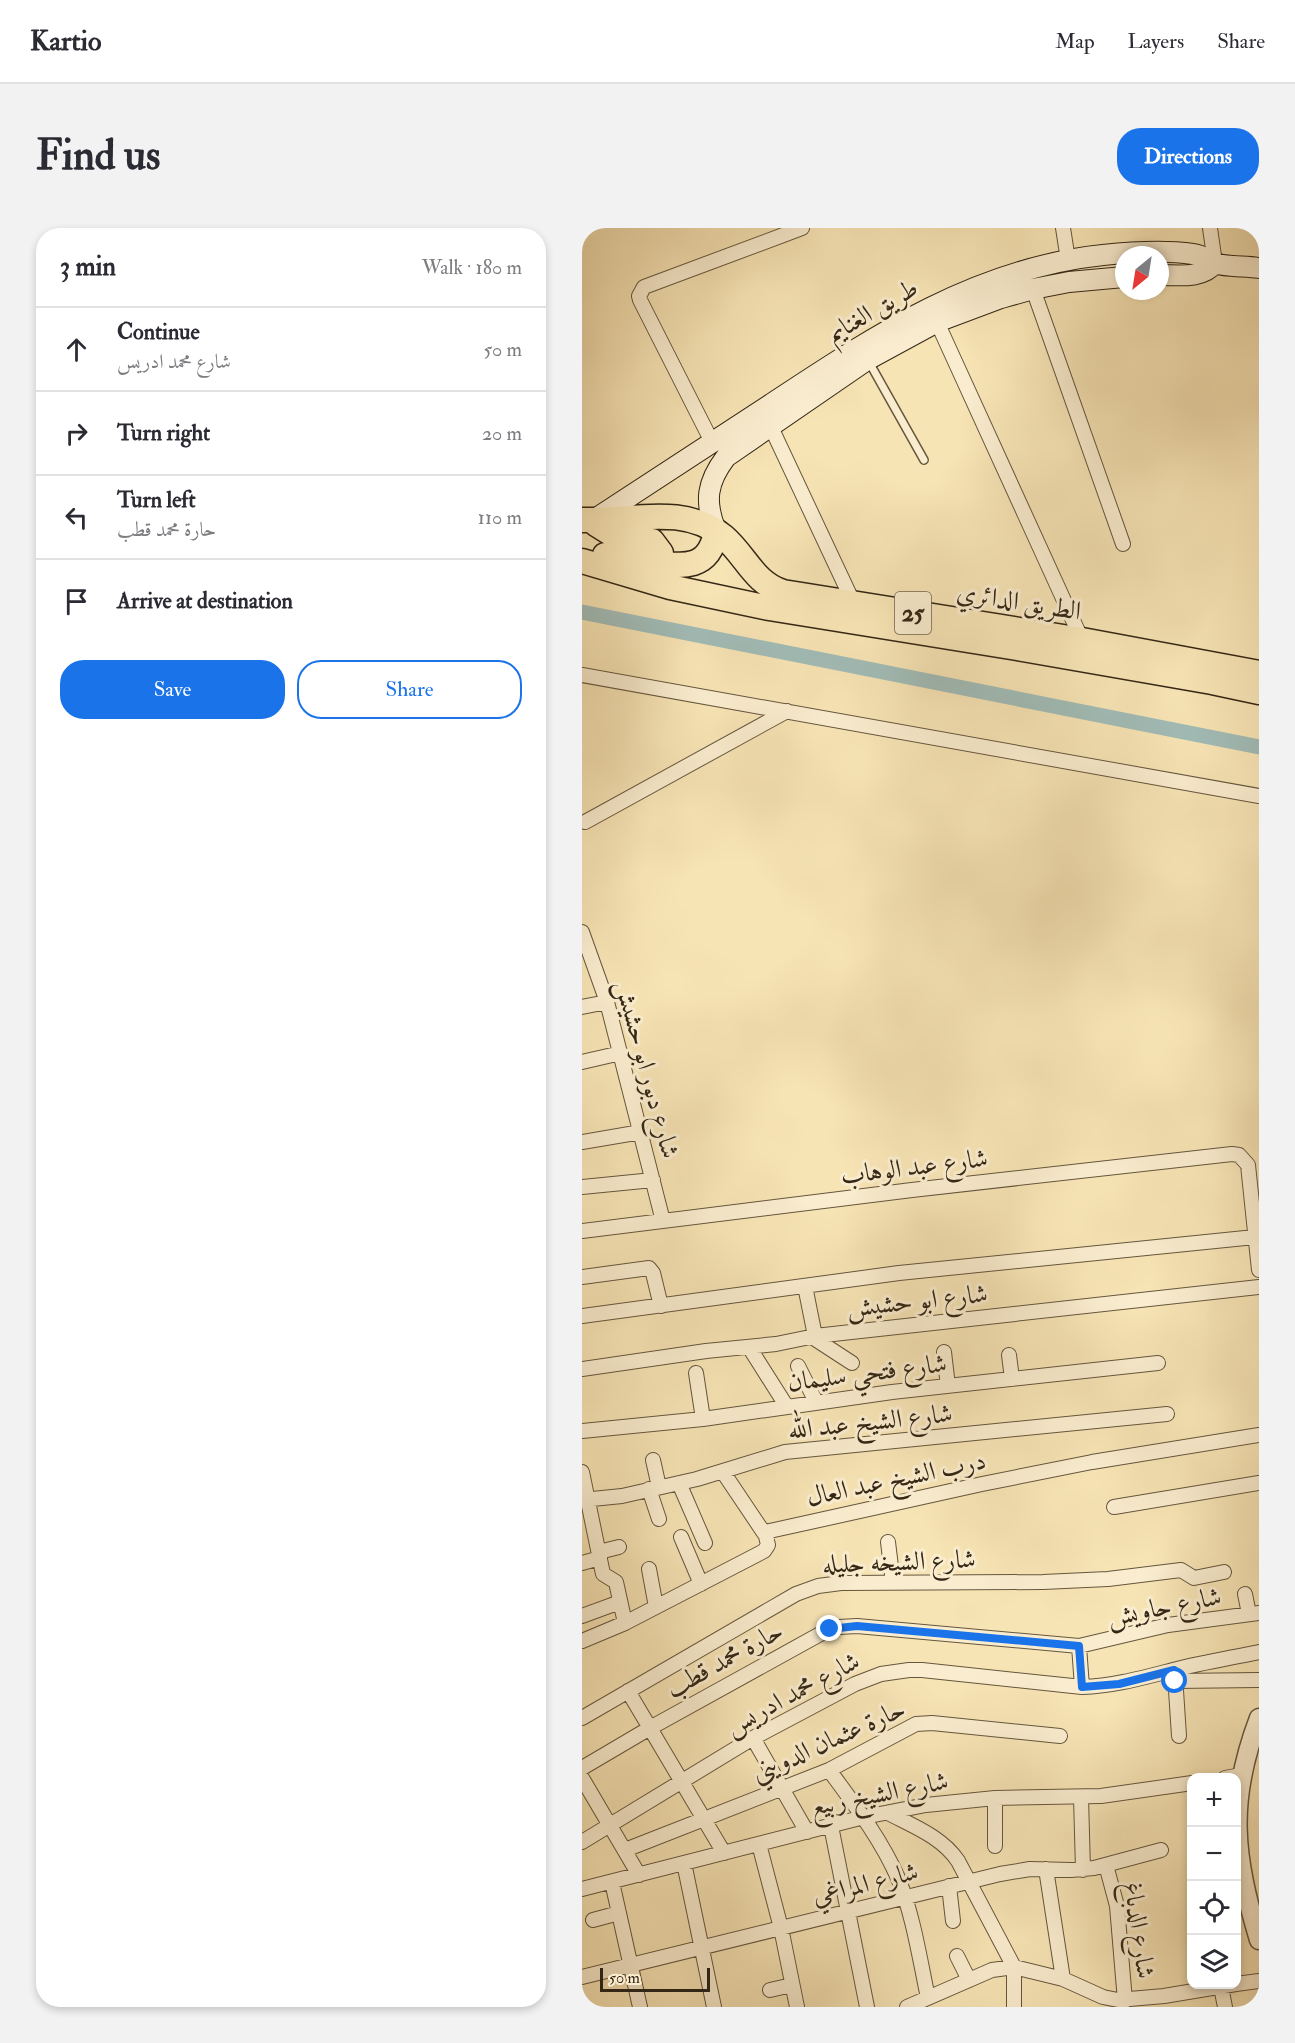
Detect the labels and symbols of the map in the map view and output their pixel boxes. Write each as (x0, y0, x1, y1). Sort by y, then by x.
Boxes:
north arrow (1115, 246, 1169, 300)
street label: طريق الغنايم (821, 272, 927, 355)
street label: الطريق الدائري (954, 576, 1083, 632)
road number: 25 (895, 592, 931, 634)
street label: شارع دبور ابو حشيش (603, 977, 686, 1163)
street label: شارع عبد الوهاب (839, 1142, 990, 1197)
street label: شارع ابو حشيش (845, 1278, 990, 1329)
street label: شارع فتحي سليمان (786, 1347, 950, 1407)
street label: شارع الشيخ عبد الله (786, 1392, 955, 1454)
street label: درب الشيخ عبد العال (803, 1444, 990, 1520)
street label: شارع الشيخه جليله (822, 1543, 977, 1586)
street label: شارع جاويش (1104, 1580, 1225, 1639)
street label: حارة محمد قطب (660, 1615, 789, 1705)
route end (816, 1615, 842, 1641)
street label: شارع محمد ادريس (720, 1645, 868, 1747)
route start (1161, 1667, 1187, 1693)
street label: حارة عثمان الدويني (746, 1693, 913, 1795)
street label: شارع الشيخ ربيع (807, 1765, 952, 1830)
street label: شارع المراغي (809, 1855, 923, 1917)
street label: شارع الدباغ (1111, 1880, 1162, 1981)
scale bar (600, 1965, 710, 1992)

